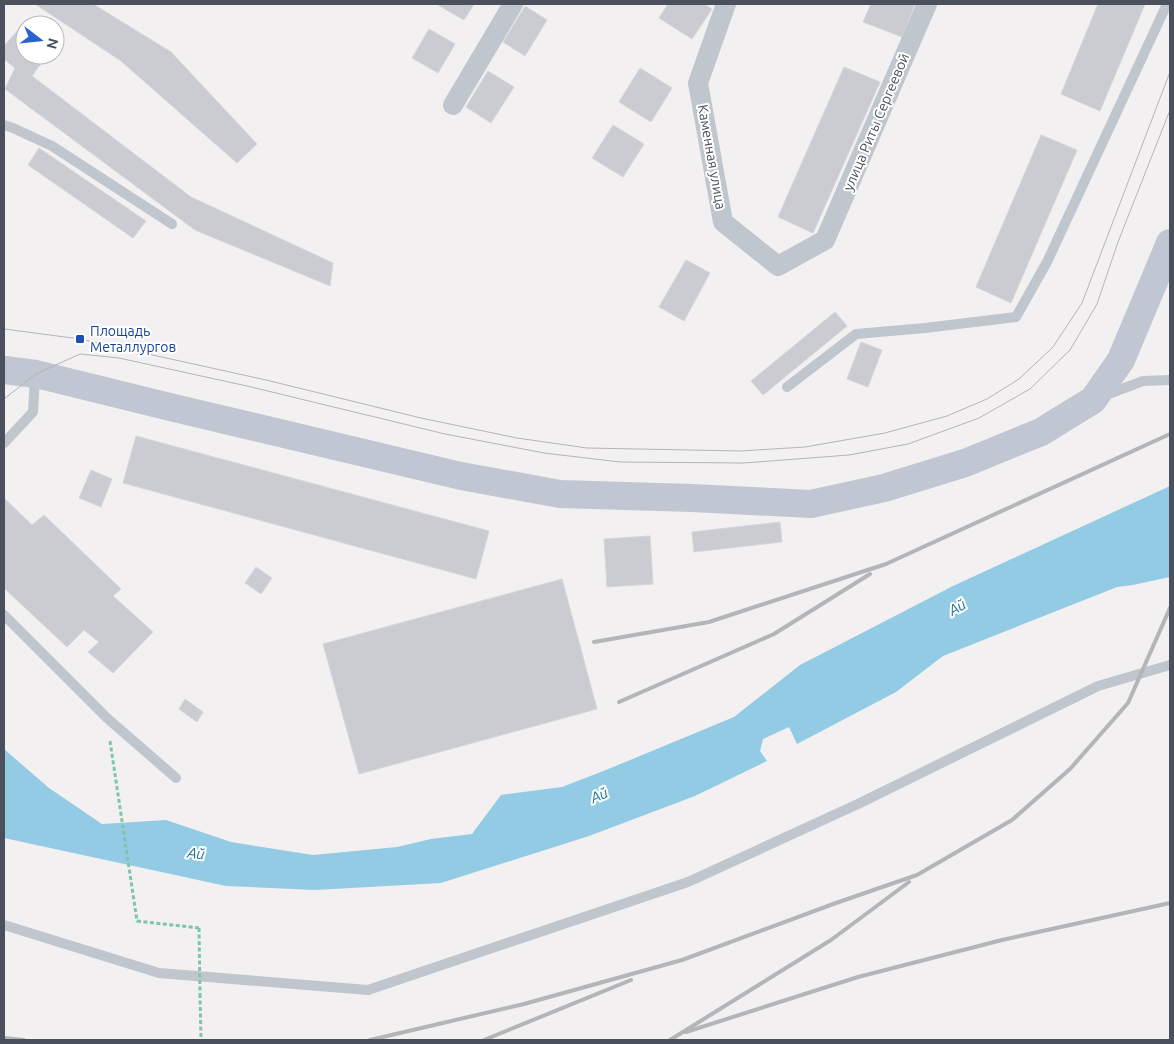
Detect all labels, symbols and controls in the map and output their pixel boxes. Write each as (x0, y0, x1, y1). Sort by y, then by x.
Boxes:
north arrow (15, 15, 65, 65)
text: N (43, 36, 62, 51)
street label: улица Риты Сергеевой (840, 51, 912, 193)
street label: Каменная улица (695, 103, 729, 211)
place label: Площадь Металлургов (90, 323, 176, 355)
marker: Площадь Металлургов (74, 333, 86, 345)
water label: Ай (944, 595, 969, 619)
water label: Ай (587, 784, 610, 807)
water label: Ай (185, 843, 206, 863)

